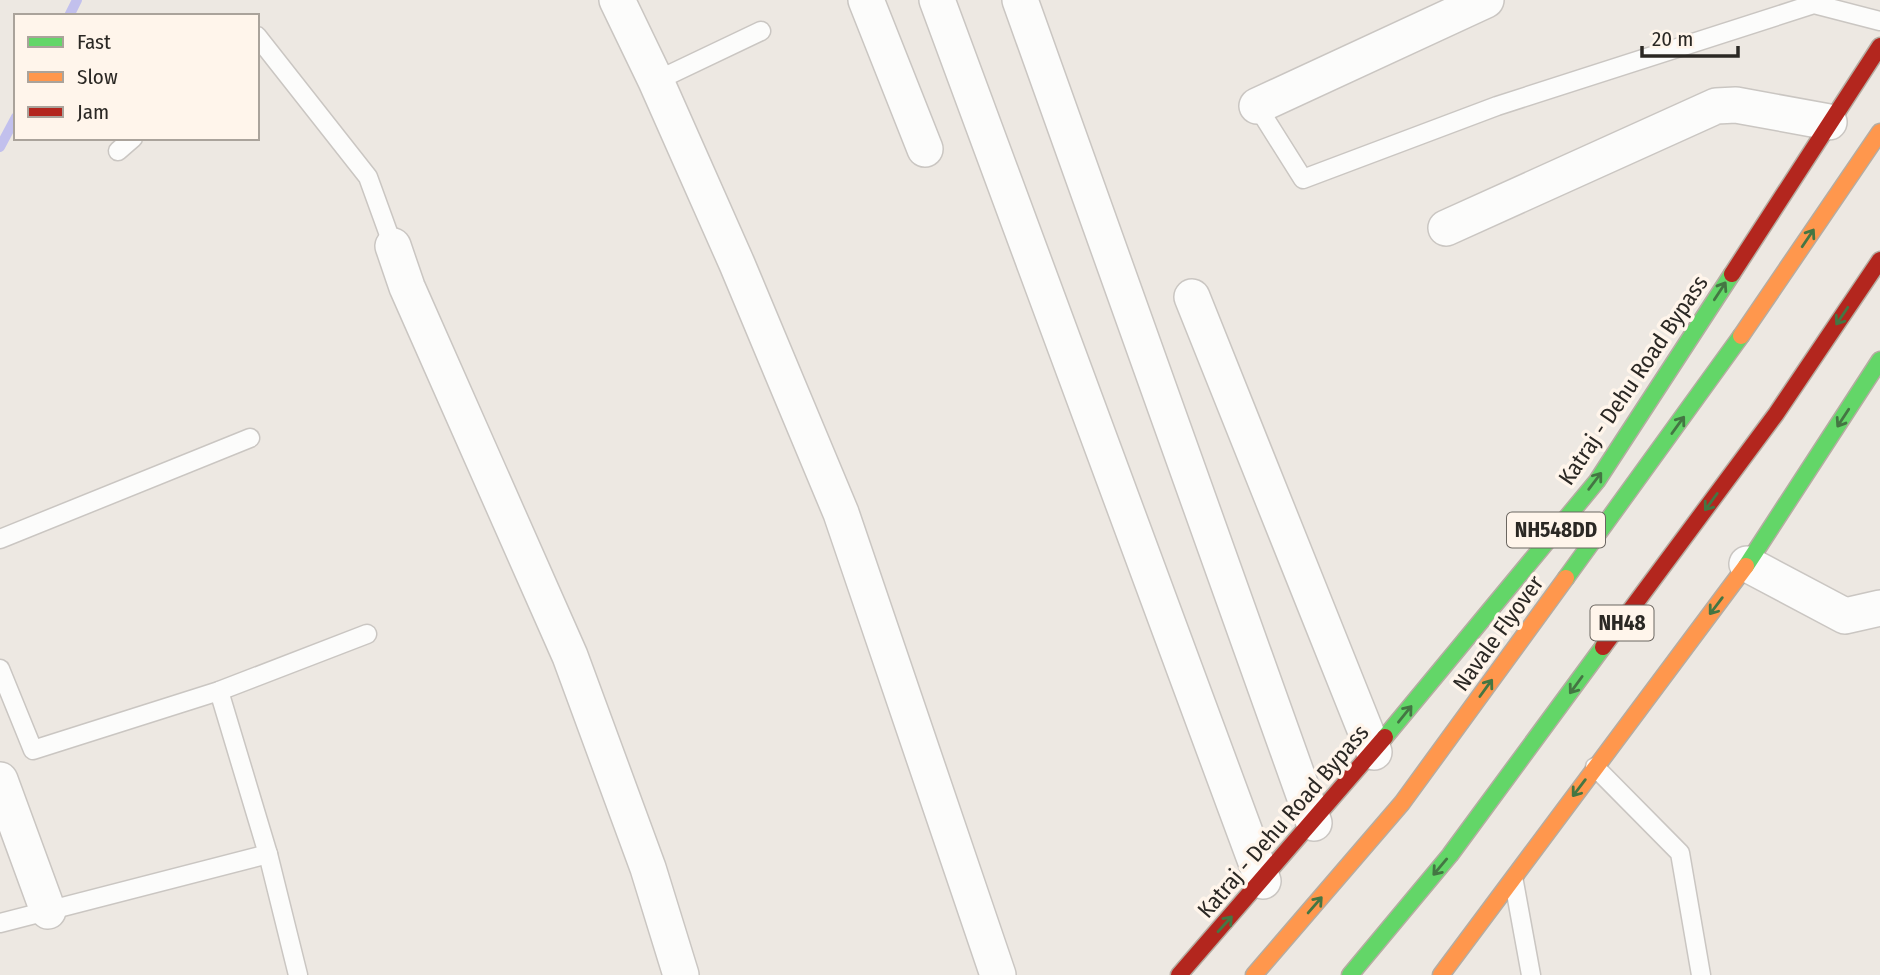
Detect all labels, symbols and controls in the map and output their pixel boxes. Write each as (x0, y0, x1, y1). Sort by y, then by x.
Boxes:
legend (14, 14, 259, 140)
scale bar (1642, 14, 1738, 58)
text: 20 m (1652, 26, 1693, 52)
text: Fast (77, 29, 111, 55)
text: Slow (77, 64, 118, 90)
text: Jam (77, 99, 109, 125)
one-way arrow (1800, 229, 1815, 248)
street label: Katraj - Dehu Road Bypass (1552, 270, 1714, 490)
one-way arrow (1713, 281, 1727, 301)
one-way arrow (1835, 306, 1849, 325)
one-way arrow (1835, 407, 1849, 427)
one-way arrow (1670, 416, 1685, 434)
one-way arrow (1588, 472, 1603, 491)
one-way arrow (1704, 492, 1718, 511)
road number: NH548DD (1507, 512, 1605, 548)
street label: Navale Flyover (1447, 570, 1549, 696)
one-way arrow (1708, 596, 1723, 615)
road number: NH48 (1590, 606, 1654, 640)
one-way arrow (1568, 675, 1583, 694)
one-way arrow (1478, 678, 1493, 697)
one-way arrow (1397, 706, 1413, 724)
street label: Katraj - Dehu Road Bypass (1191, 718, 1375, 923)
one-way arrow (1572, 779, 1587, 797)
one-way arrow (1432, 858, 1448, 876)
one-way arrow (1307, 896, 1323, 914)
one-way arrow (1216, 916, 1233, 933)

